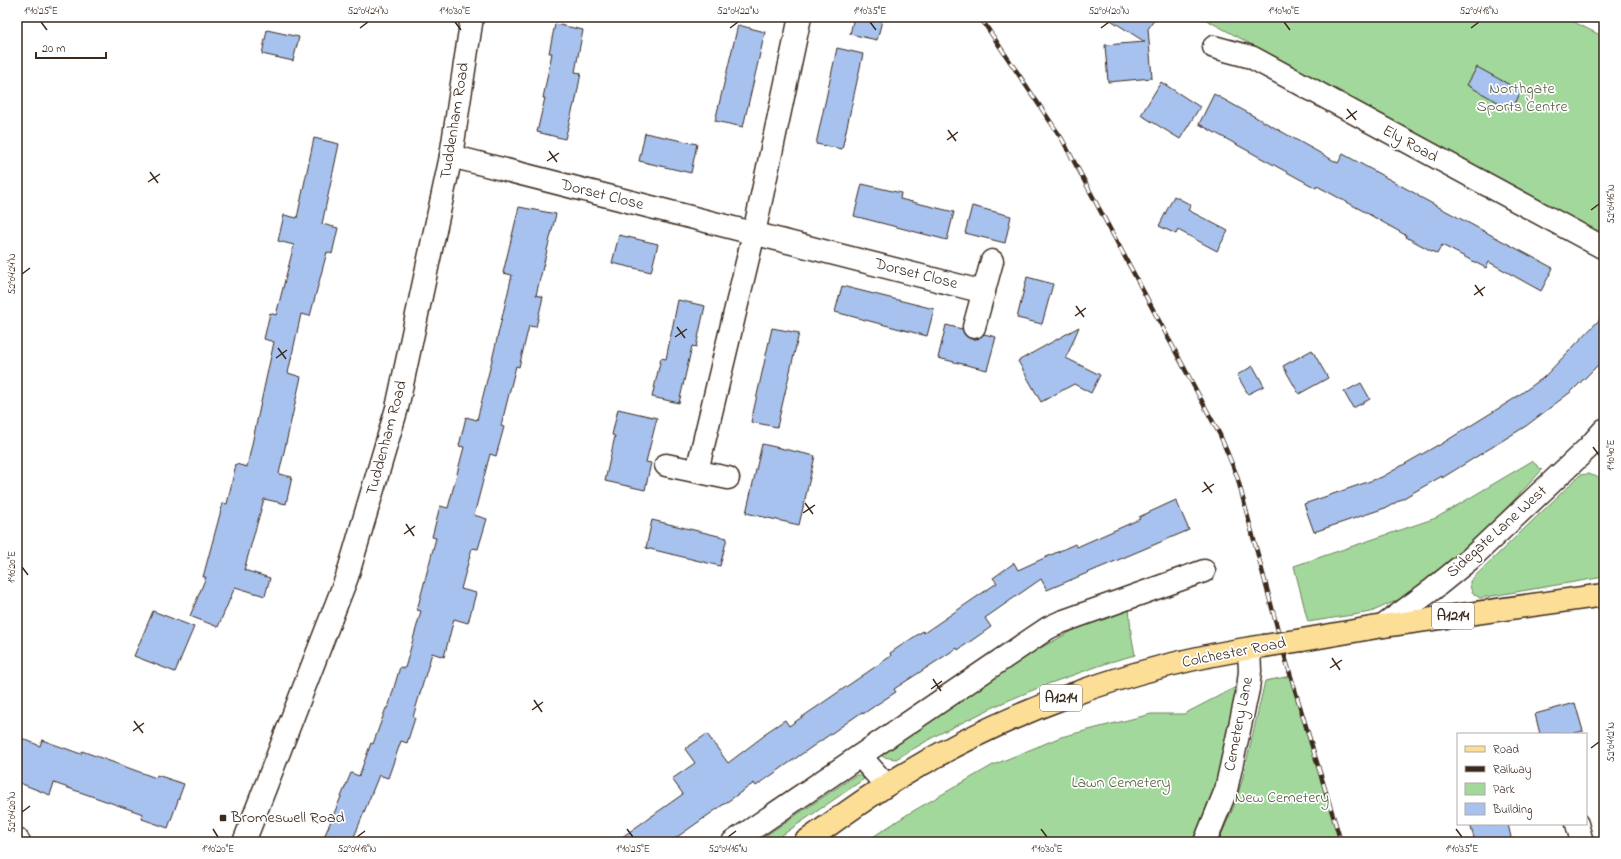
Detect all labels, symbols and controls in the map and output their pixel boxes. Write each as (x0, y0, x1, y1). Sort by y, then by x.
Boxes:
text: 1°10'25"E (24, 4, 58, 19)
text: 52°04'24"N (347, 4, 389, 19)
text: 1°10'30"E (439, 4, 471, 19)
text: 52°04'22"N (717, 4, 759, 19)
text: 1°10'35"E (854, 4, 886, 19)
text: 52°04'20"N (1088, 4, 1130, 19)
text: 1°10'40"E (1268, 4, 1300, 19)
text: 52°04'18"N (1460, 4, 1499, 19)
scale bar (36, 34, 106, 60)
text: 20 m (42, 40, 65, 58)
street label: Tuddenham Road (434, 61, 476, 181)
park label: Northgate Sports Centre (1476, 77, 1568, 119)
street label: Ely Road (1378, 119, 1442, 169)
street label: Dorset Close (557, 173, 647, 217)
text: 52°04'16"N (1604, 184, 1619, 224)
street label: Dorset Close (871, 252, 961, 296)
text: 52°04'24"N (5, 253, 20, 295)
street label: Tuddenham Road (360, 378, 414, 498)
text: 1°10'40"E (1604, 439, 1619, 471)
street label: Sidegate Lane West (1441, 480, 1553, 584)
text: 1°10'20"E (5, 551, 20, 583)
road number: A1214 (1432, 603, 1474, 629)
street label: Colchester Road (1180, 631, 1288, 675)
street label: Cemetery Lane (1218, 674, 1260, 773)
road number: A1214 (1040, 685, 1082, 711)
text: 52°04'12"N (1604, 722, 1619, 762)
legend (1457, 733, 1587, 825)
text: Road (1493, 741, 1519, 759)
text: Railway (1493, 761, 1532, 780)
park label: Lawn Cemetery (1072, 771, 1171, 795)
text: Park (1493, 781, 1515, 799)
park label: New Cemetery (1235, 786, 1329, 810)
text: 52°04'20"N (5, 791, 20, 833)
text: Building (1492, 801, 1532, 820)
place label: Bromeswell Road (230, 806, 345, 830)
marker: Bromeswell Road (218, 813, 228, 823)
text: 1°10'20"E (202, 842, 234, 857)
text: 52°04'18"N (338, 842, 377, 857)
text: 1°10'25"E (616, 842, 650, 857)
text: 52°04'16"N (708, 842, 748, 857)
text: 1°10'30"E (1031, 842, 1063, 857)
text: 1°10'35"E (1446, 842, 1478, 857)

